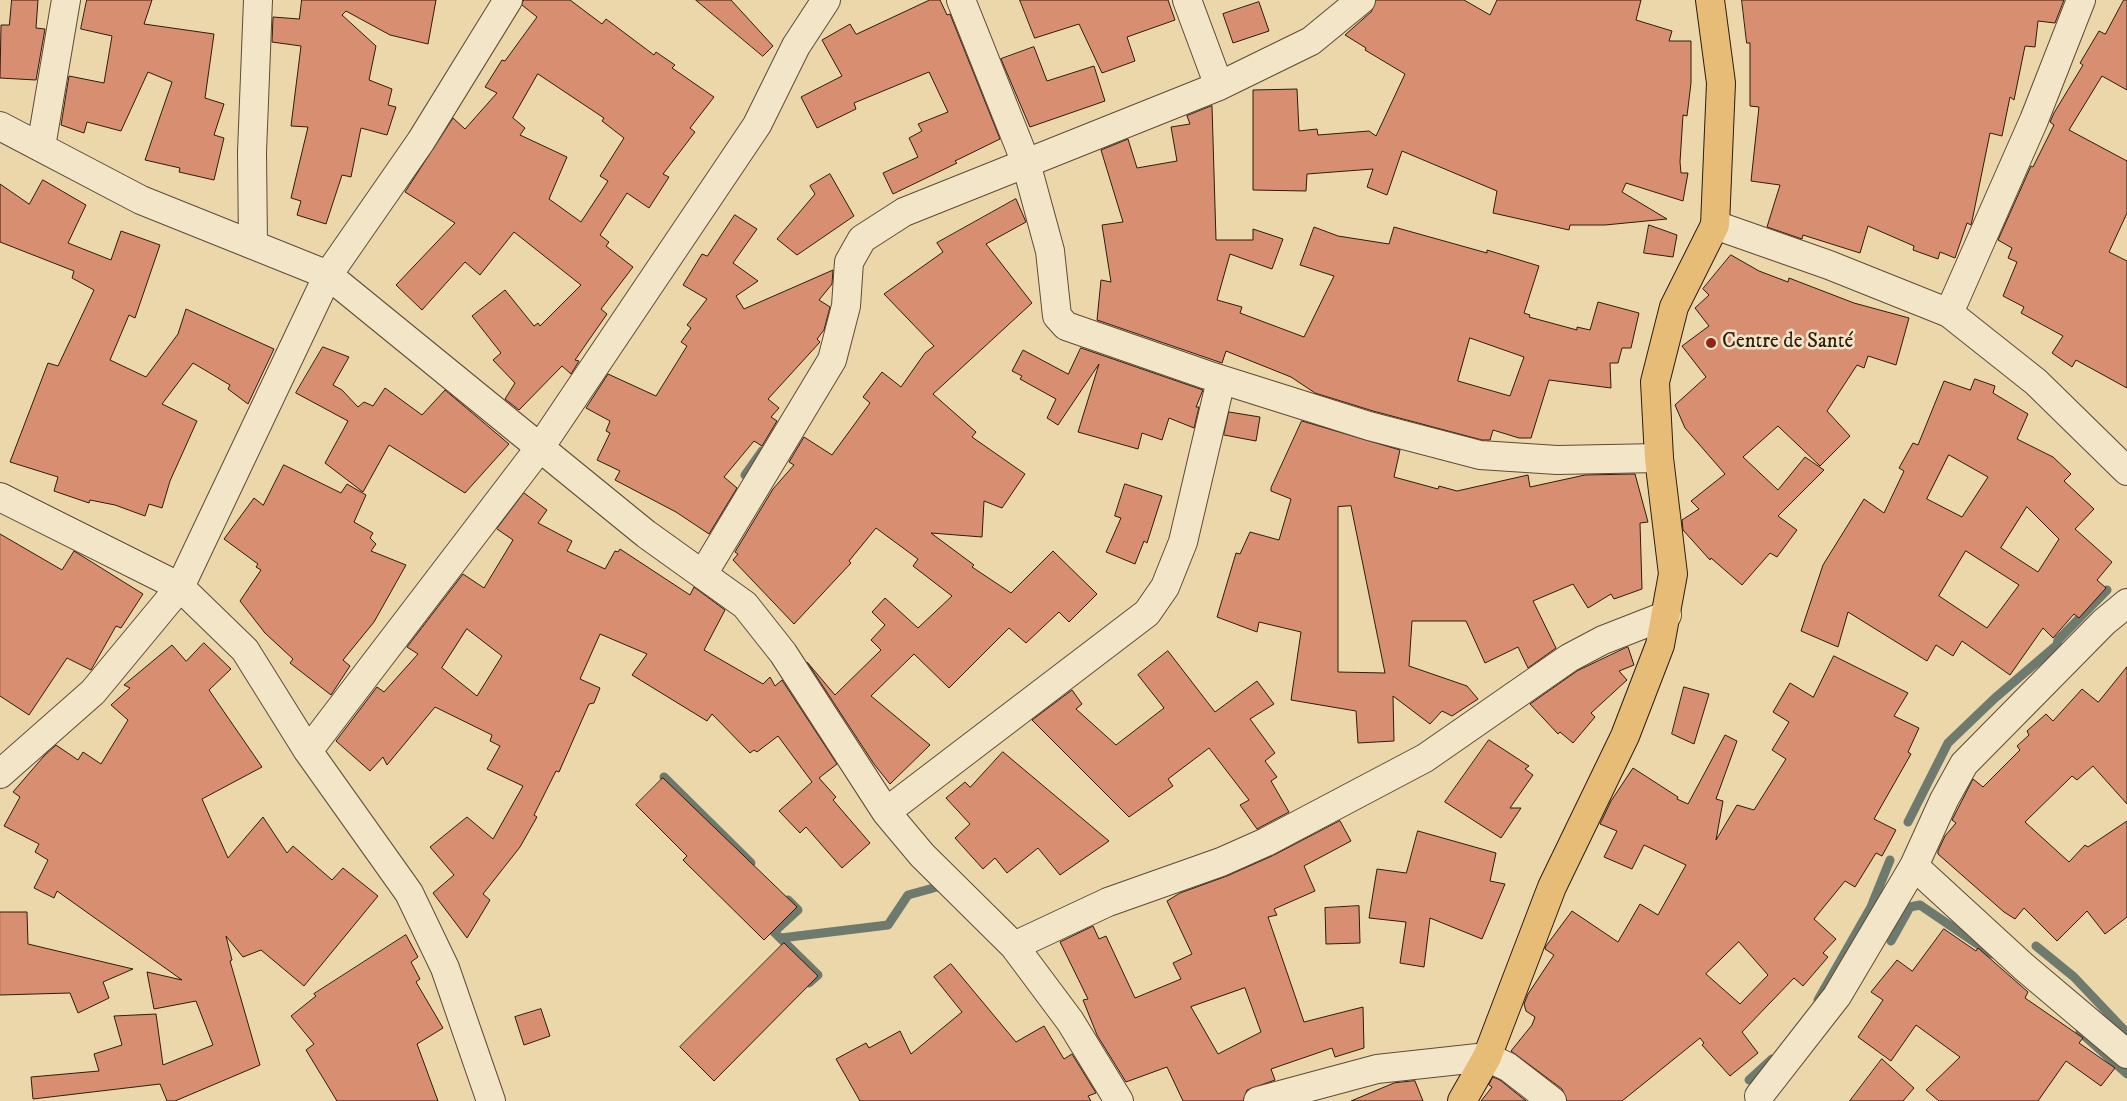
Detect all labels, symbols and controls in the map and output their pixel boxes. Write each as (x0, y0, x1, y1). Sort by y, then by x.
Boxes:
place label: Centre de Santé (1722, 330, 1853, 356)
marker: Centre de Santé (1704, 336, 1718, 350)

